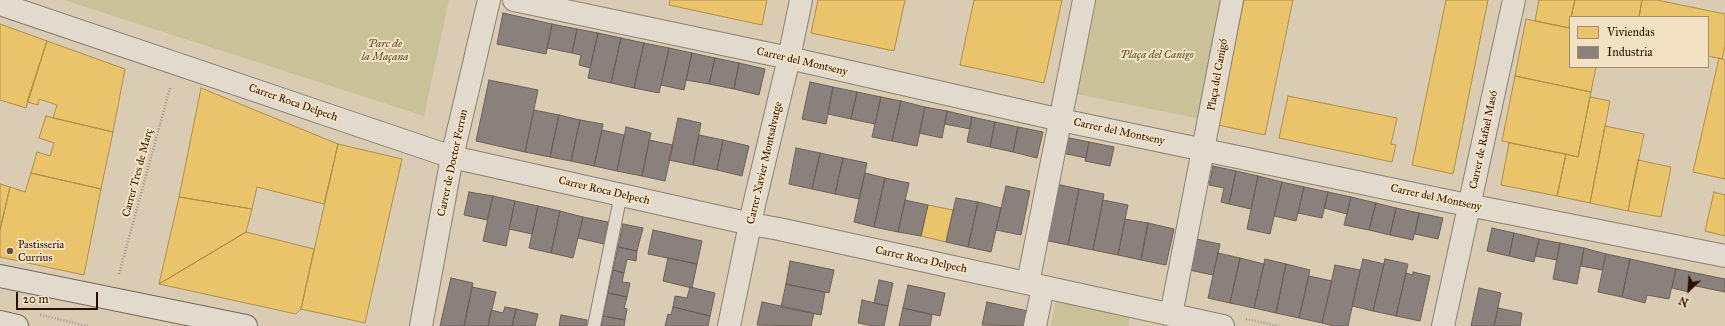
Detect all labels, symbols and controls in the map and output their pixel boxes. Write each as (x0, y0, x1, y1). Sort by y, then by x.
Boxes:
legend (1569, 16, 1709, 68)
text: Viviendas (1607, 25, 1655, 39)
park label: Parc de la Maçana (362, 37, 408, 63)
street label: Plaça del Canigó (1205, 38, 1231, 112)
street label: Carrer del Montseny (755, 45, 849, 79)
text: Industria (1607, 45, 1653, 59)
park label: Plaça del Canigo (1120, 48, 1194, 62)
street label: Carrer Roca Delpech (247, 82, 339, 124)
street label: Carrer de Rafael Masó (1467, 90, 1501, 190)
street label: Carrer Xavier Montsalvatge (744, 100, 786, 226)
street label: Carrer de Doctor Ferran (435, 108, 471, 218)
street label: Carrer del Montseny (1072, 116, 1166, 148)
street label: Carrer Tres de Març (120, 127, 156, 219)
street label: Carrer Roca Delpech (557, 174, 651, 208)
street label: Carrer del Montseny (1389, 182, 1483, 214)
place label: Pastisseria Currius (18, 238, 64, 264)
street label: Carrer Roca Delpech (874, 244, 968, 276)
marker: Pastisseria Currius (5, 246, 15, 256)
north arrow (1669, 270, 1709, 310)
scale bar (18, 284, 100, 310)
text: 20 m (23, 292, 49, 306)
text: N (1677, 293, 1691, 309)

